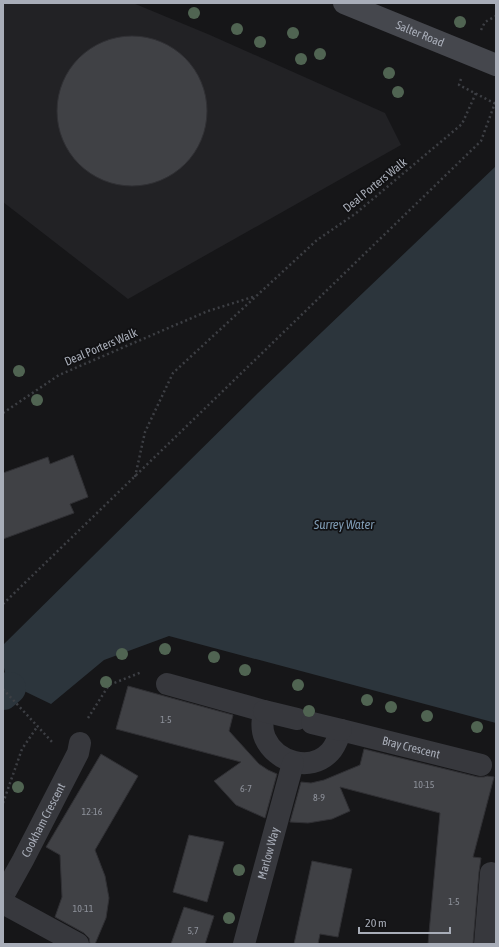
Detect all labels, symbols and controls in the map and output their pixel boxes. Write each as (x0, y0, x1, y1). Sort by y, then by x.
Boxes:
street label: Salter Road (394, 18, 446, 50)
street label: Deal Porters Walk (340, 155, 410, 215)
street label: Deal Porters Walk (62, 325, 140, 369)
water label: Surrey Water (313, 517, 375, 532)
house number: 1-5 (160, 714, 172, 725)
street label: Bray Crescent (381, 734, 442, 762)
house number: 10-15 (414, 779, 435, 790)
street label: Cookham Crescent (19, 780, 69, 860)
house number: 6-7 (240, 783, 252, 794)
house number: 8-9 (313, 792, 325, 803)
house number: 12-16 (82, 806, 103, 817)
street label: Marlow Way (255, 826, 282, 881)
house number: 1-5 (448, 896, 460, 907)
house number: 10-11 (73, 903, 94, 914)
scale bar (359, 909, 450, 935)
text: 20 m (365, 916, 387, 930)
house number: 5,7 (187, 925, 199, 936)

